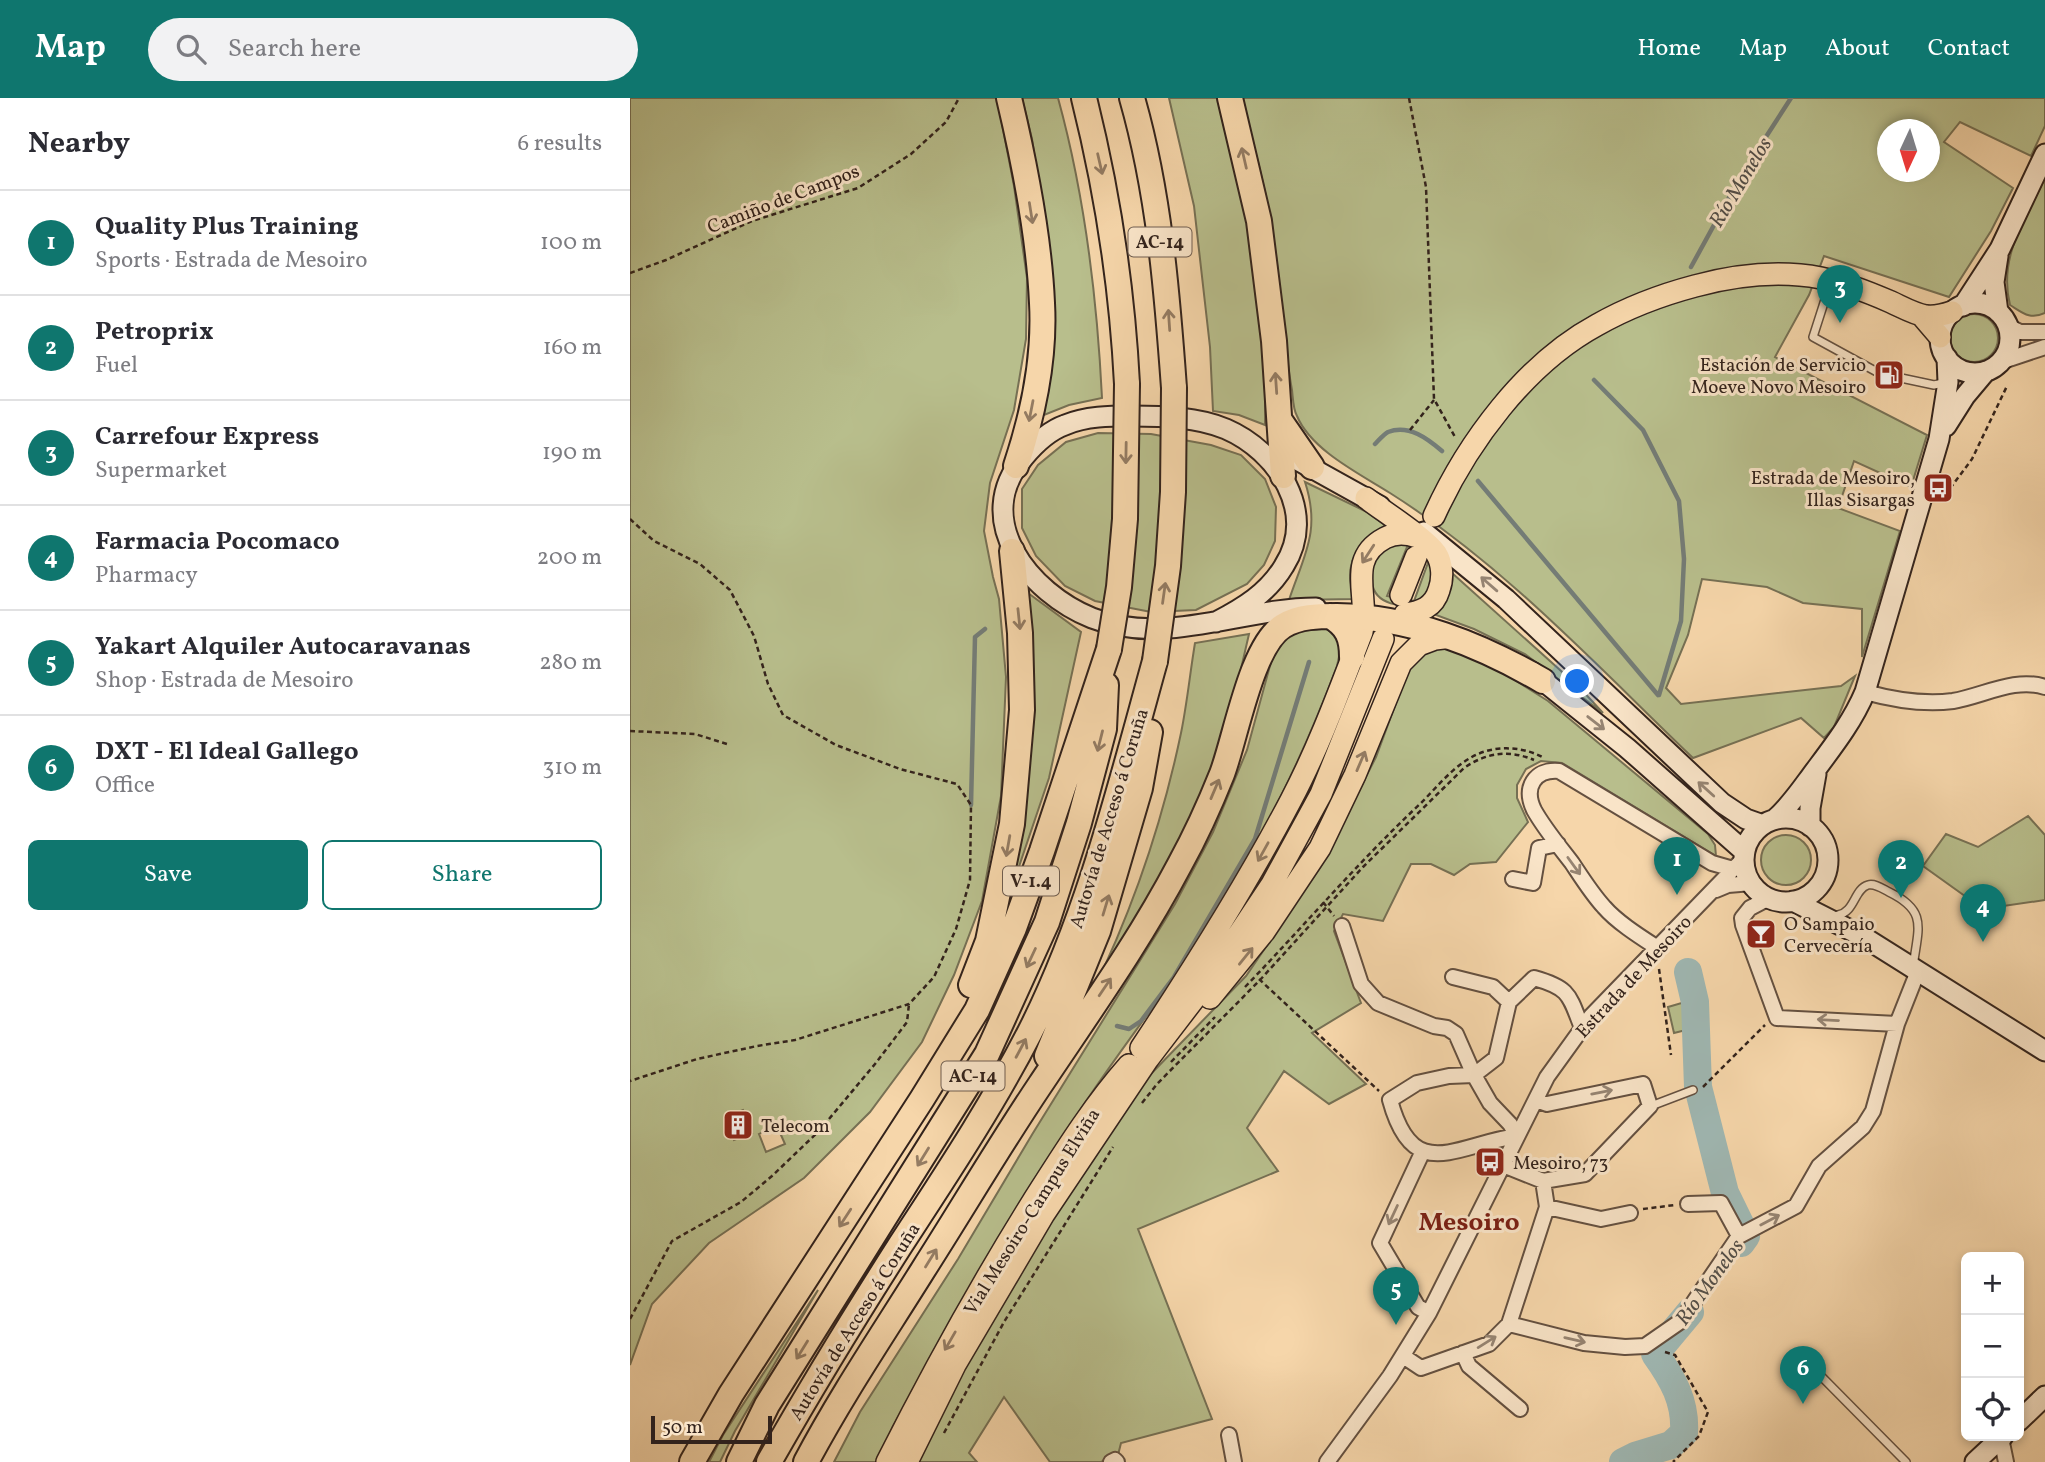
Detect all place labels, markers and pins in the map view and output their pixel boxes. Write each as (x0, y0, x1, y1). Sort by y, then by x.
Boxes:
pin: 3 (1817, 265, 1863, 323)
place label: Estación de Servicio Moeve Novo Mesoiro (1691, 353, 1866, 401)
fuel station icon: Estación de Servicio Moeve Novo Mesoiro (1872, 358, 1906, 392)
place label: Estrada de Mesoiro, Illas Sisargas (1751, 466, 1915, 514)
bus stop icon: Estrada de Mesoiro, Illas Sisargas (1921, 471, 1955, 505)
pin: 1 (1654, 837, 1700, 895)
pin: 2 (1878, 840, 1924, 898)
pin: 4 (1960, 884, 2006, 942)
place label: O Sampaio Cervecería (1784, 912, 1875, 960)
bar icon: O Sampaio Cervecería (1744, 917, 1778, 951)
building icon: Telecom (721, 1108, 755, 1142)
place label: Telecom (761, 1114, 830, 1140)
bus stop icon: Mesoiro, 73 (1473, 1145, 1507, 1179)
place label: Mesoiro, 73 (1513, 1151, 1608, 1177)
pin: 5 (1373, 1267, 1419, 1325)
pin: 6 (1780, 1346, 1826, 1404)

